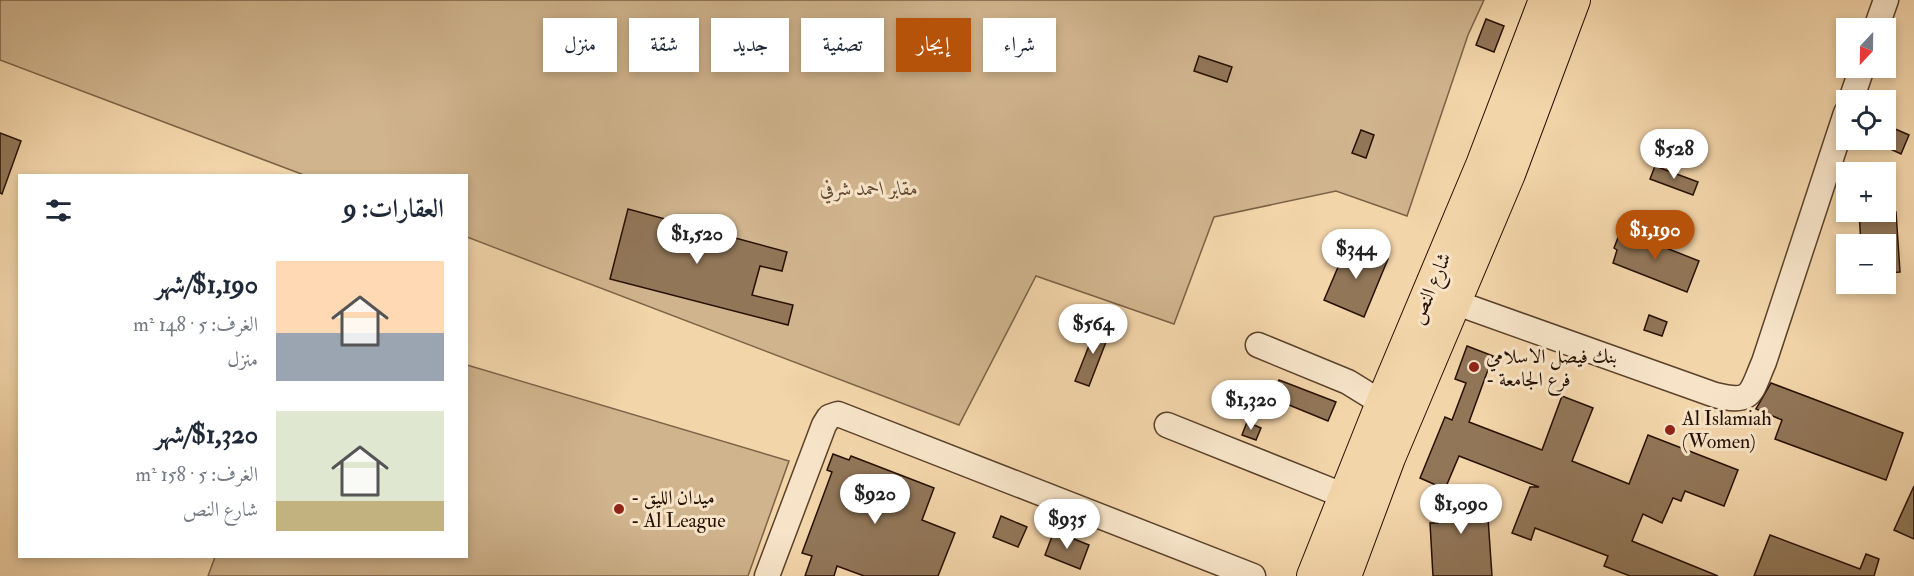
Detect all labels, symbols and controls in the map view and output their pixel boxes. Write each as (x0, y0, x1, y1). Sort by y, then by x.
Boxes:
chip: منزل (543, 18, 617, 72)
chip: شقة (629, 18, 699, 72)
chip: جديد (711, 18, 789, 72)
chip: تصفية (801, 18, 884, 72)
chip: إيجار (896, 18, 971, 72)
chip: شراء (983, 18, 1056, 72)
north arrow (1836, 18, 1896, 78)
map controls (1836, 18, 1896, 294)
button: locate (1836, 90, 1896, 150)
pin: $528 (1638, 129, 1710, 180)
text: $528 (1654, 136, 1694, 161)
button: + (1836, 162, 1896, 222)
park label: مقابر احمد شرفي (820, 176, 918, 204)
text: العقارات: 9 (343, 193, 444, 225)
icon: filters (42, 194, 75, 227)
pin: $1,190 (1606, 210, 1704, 261)
pin: $1,520 (648, 214, 746, 265)
text: $1,190 (1630, 217, 1680, 242)
text: $1,520 (671, 221, 723, 246)
pin: $344 (1320, 229, 1392, 280)
button: − (1836, 234, 1896, 294)
text: $344 (1336, 236, 1376, 261)
street label: شارع النص (1404, 249, 1461, 330)
text: $1,190/شهر (155, 269, 258, 301)
icon: home (324, 285, 396, 357)
pin: $564 (1057, 304, 1129, 355)
text: $564 (1073, 311, 1113, 336)
text: الغرف: 5 · 148 m² (133, 312, 258, 337)
place label: بنك فيصل الاسلامي - فرع الجامعة (1486, 344, 1617, 397)
text: منزل (227, 347, 258, 372)
marker: بنك فيصل الاسلامي - فرع الجامعة (1467, 360, 1481, 374)
pin: $1,320 (1202, 380, 1300, 431)
text: $1,320 (1225, 387, 1277, 412)
place label: Al Islamiah (Women) (1681, 406, 1772, 454)
text: $1,320/شهر (155, 419, 258, 451)
marker: Al Islamiah (Women) (1663, 423, 1677, 437)
icon: home (324, 435, 396, 507)
text: الغرف: 5 · 158 m² (135, 462, 258, 487)
pin: $920 (839, 474, 911, 525)
text: $920 (854, 481, 896, 506)
pin: $1,090 (1412, 484, 1510, 535)
place label: - ميدان الليق - Al League (631, 485, 726, 533)
text: $1,090 (1434, 491, 1488, 516)
text: شارع النص (183, 497, 258, 522)
pin: $935 (1031, 499, 1103, 550)
marker: - ميدان الليق - Al League (612, 502, 626, 516)
text: $935 (1048, 506, 1086, 531)

